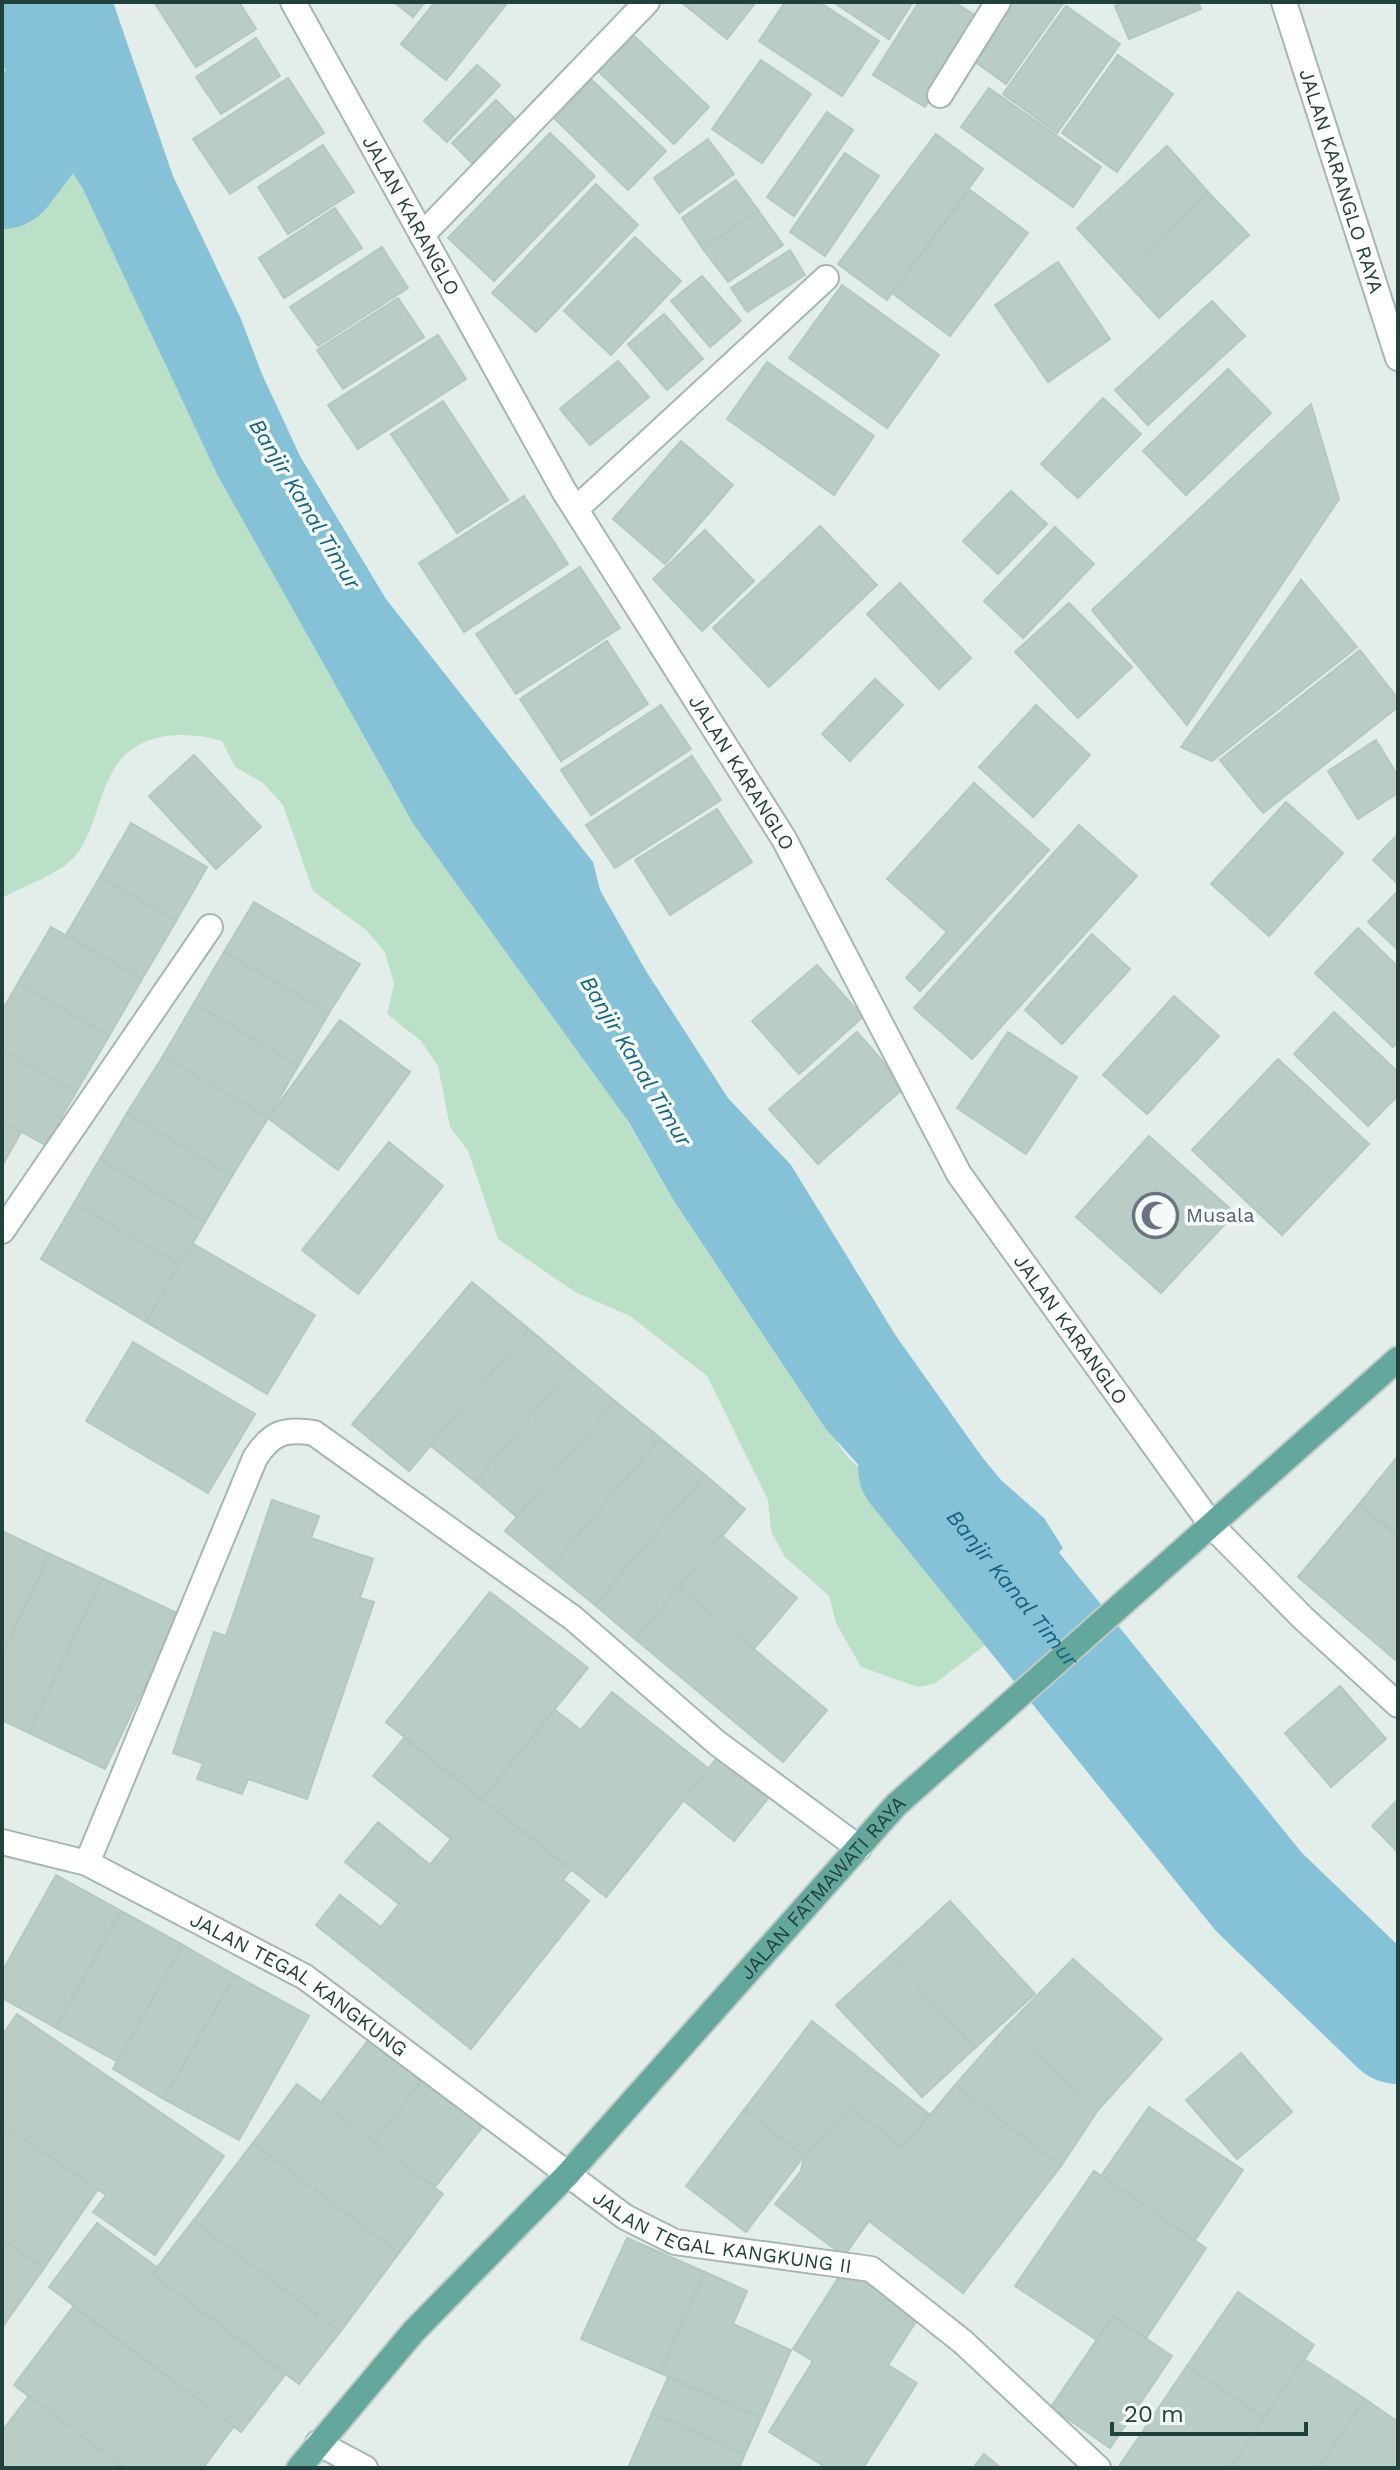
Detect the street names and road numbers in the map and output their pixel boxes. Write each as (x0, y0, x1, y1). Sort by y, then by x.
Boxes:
street label: JALAN KARANGLO RAYA (1294, 66, 1389, 296)
street label: JALAN KARANGLO (357, 131, 465, 300)
street label: JALAN KARANGLO (684, 690, 800, 854)
street label: JALAN KARANGLO (1009, 1249, 1133, 1409)
street label: JALAN FATMAWATI RAYA (735, 1790, 910, 1984)
street label: JALAN TEGAL KANGKUNG (186, 1907, 412, 2061)
street label: JALAN TEGAL KANGKUNG II (588, 2185, 853, 2278)

